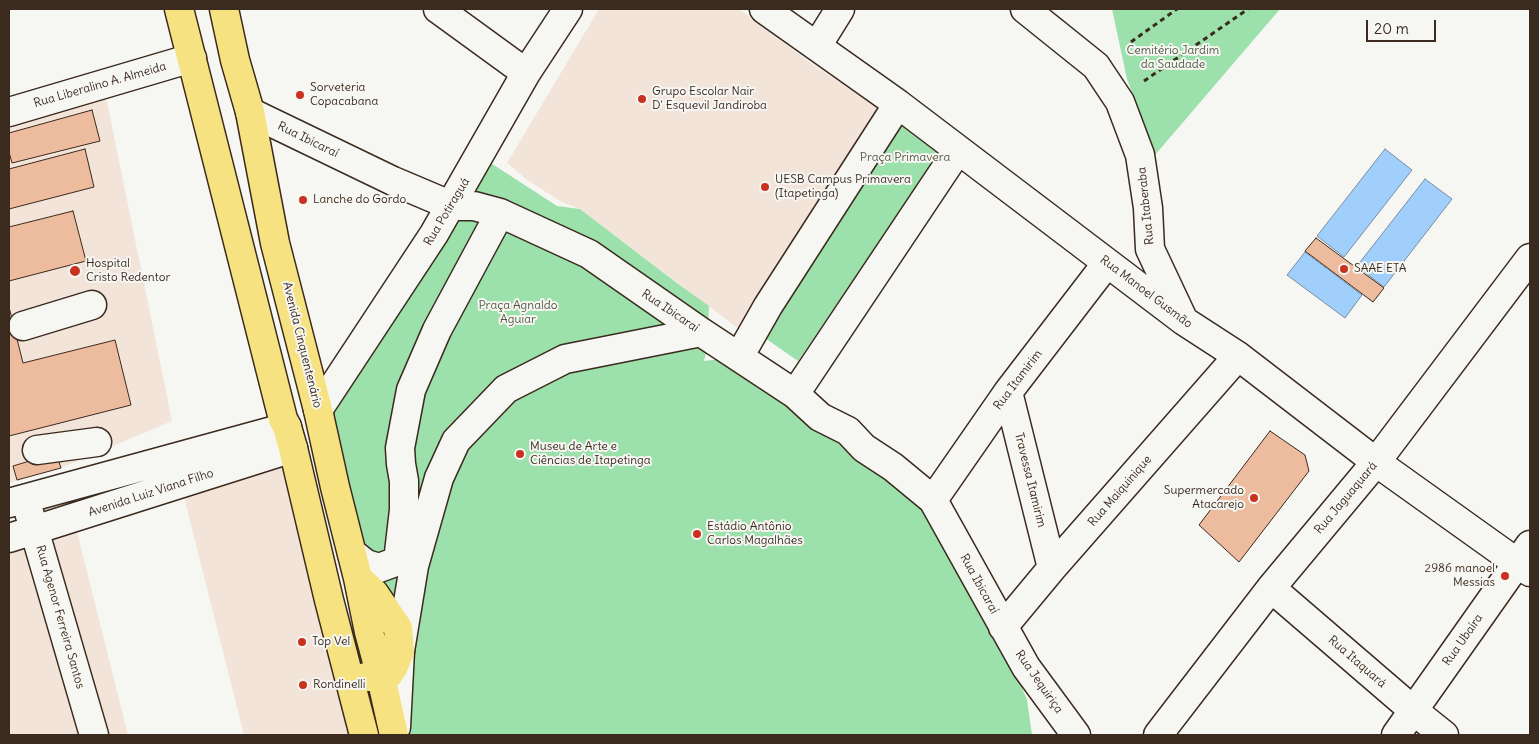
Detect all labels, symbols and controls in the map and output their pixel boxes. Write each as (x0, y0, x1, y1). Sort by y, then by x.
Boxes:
scale bar (1369, 10, 1439, 42)
text: 20 m (1374, 19, 1409, 38)
park label: Cemitério Jardim da Saudade (1127, 44, 1219, 72)
street label: Rua Liberalino A. Almeida (32, 59, 168, 111)
place label: Sorveteria Copacabana (310, 81, 378, 109)
place label: Grupo Escolar Nair D' Esquevil Jandiroba (652, 85, 767, 113)
marker: Sorveteria Copacabana (294, 89, 306, 101)
marker: Grupo Escolar Nair D' Esquevil Jandiroba (636, 93, 648, 105)
street label: Rua Ibicaraí (275, 119, 341, 161)
park label: Praça Primavera (860, 151, 950, 165)
street label: Rua Itaberaba (1135, 166, 1157, 246)
place label: UESB Campus Primavera (Itapetinga) (775, 173, 911, 201)
street label: Rua Potiraguá (421, 175, 473, 249)
marker: UESB Campus Primavera (Itapetinga) (759, 181, 771, 193)
place label: Lanche do Gordo (313, 193, 406, 207)
marker: Lanche do Gordo (297, 194, 309, 206)
street label: Rua Manoel Gusmão (1097, 253, 1195, 331)
place label: Hospital Cristo Redentor (86, 257, 170, 285)
place label: SAAE ETA (1354, 262, 1407, 276)
marker: SAAE ETA (1338, 263, 1350, 275)
marker: Hospital Cristo Redentor (68, 264, 82, 278)
street label: Avenida Cinquentenário (279, 281, 325, 409)
street label: Rua Ibicaraí (639, 287, 701, 335)
park label: Praça Agnaldo Aguiar (478, 299, 558, 327)
street label: Rua Itamirim (991, 347, 1045, 413)
street label: Travessa Itamirim (1011, 431, 1049, 529)
place label: Museu de Arte e Ciências de Itapetinga (530, 440, 651, 468)
marker: Museu de Arte e Ciências de Itapetinga (514, 448, 526, 460)
street label: Rua Maiquinique (1085, 453, 1155, 529)
street label: Rua Jaguaquará (1312, 459, 1380, 537)
street label: Avenida Luiz Viana Filho (87, 466, 215, 520)
place label: Supermercado Atacarejo (1164, 484, 1244, 512)
marker: Supermercado Atacarejo (1248, 492, 1260, 504)
place label: Estádio Antônio Carlos Magalhães (707, 520, 803, 548)
marker: Estádio Antônio Carlos Magalhães (691, 528, 703, 540)
street label: Rua Agenor Ferreira Santos (33, 543, 87, 691)
street label: Rua Ibicaraí (957, 552, 1001, 616)
place label: 2986 manoel Messias (1425, 562, 1495, 590)
marker: 2986 manoel Messias (1499, 570, 1511, 582)
street label: Rua Ubaíra (1440, 611, 1486, 669)
street label: Rua Itaquará (1325, 633, 1389, 691)
place label: Top Vel (312, 635, 350, 649)
marker: Top Vel (296, 636, 308, 648)
street label: Rua Jequiriça (1012, 648, 1066, 716)
place label: Rondinelli (313, 678, 365, 692)
marker: Rondinelli (297, 679, 309, 691)

